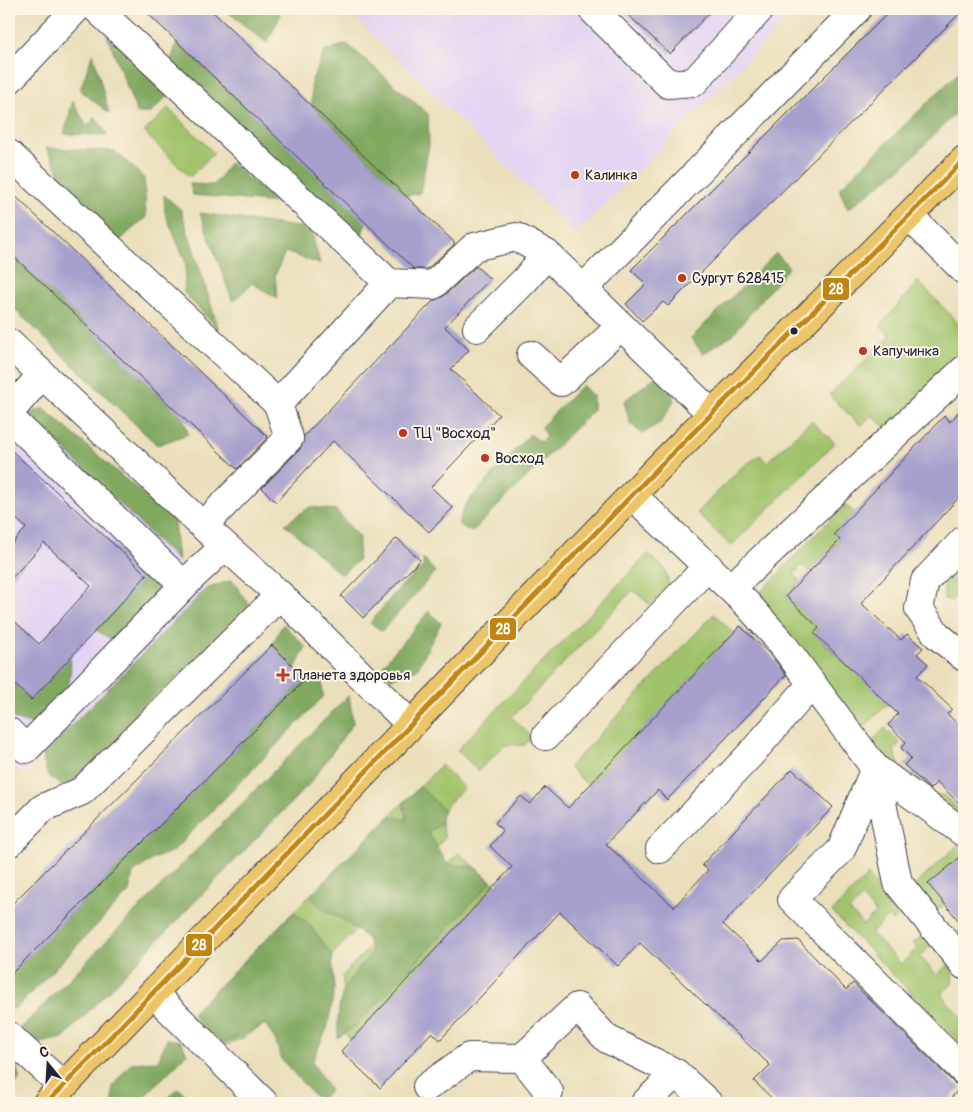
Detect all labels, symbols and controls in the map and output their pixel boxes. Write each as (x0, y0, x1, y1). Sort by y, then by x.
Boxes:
place label: Калинка (585, 166, 637, 185)
marker: Калинка (569, 169, 581, 181)
place label: Сургут 628415 (692, 269, 784, 288)
marker: Сургут 628415 (676, 272, 688, 284)
line badge: 28 (822, 277, 850, 301)
text: 28 (829, 281, 843, 298)
unlabelled marker (789, 326, 799, 336)
place label: Капучинка (873, 342, 939, 361)
marker: Капучинка (857, 345, 869, 357)
place label: ТЦ "Восход" (413, 424, 496, 443)
marker: ТЦ "Восход" (397, 427, 409, 439)
place label: Восход (495, 449, 544, 468)
marker: Восход (479, 452, 491, 464)
line badge: 28 (489, 617, 517, 641)
text: 28 (496, 621, 510, 638)
place label: Планета здоровья (293, 666, 410, 685)
marker: Планета здоровья (277, 669, 289, 681)
line badge: 28 (185, 933, 213, 957)
text: 28 (192, 937, 206, 954)
north arrow (22, 1040, 72, 1090)
text: С (37, 1043, 51, 1062)

